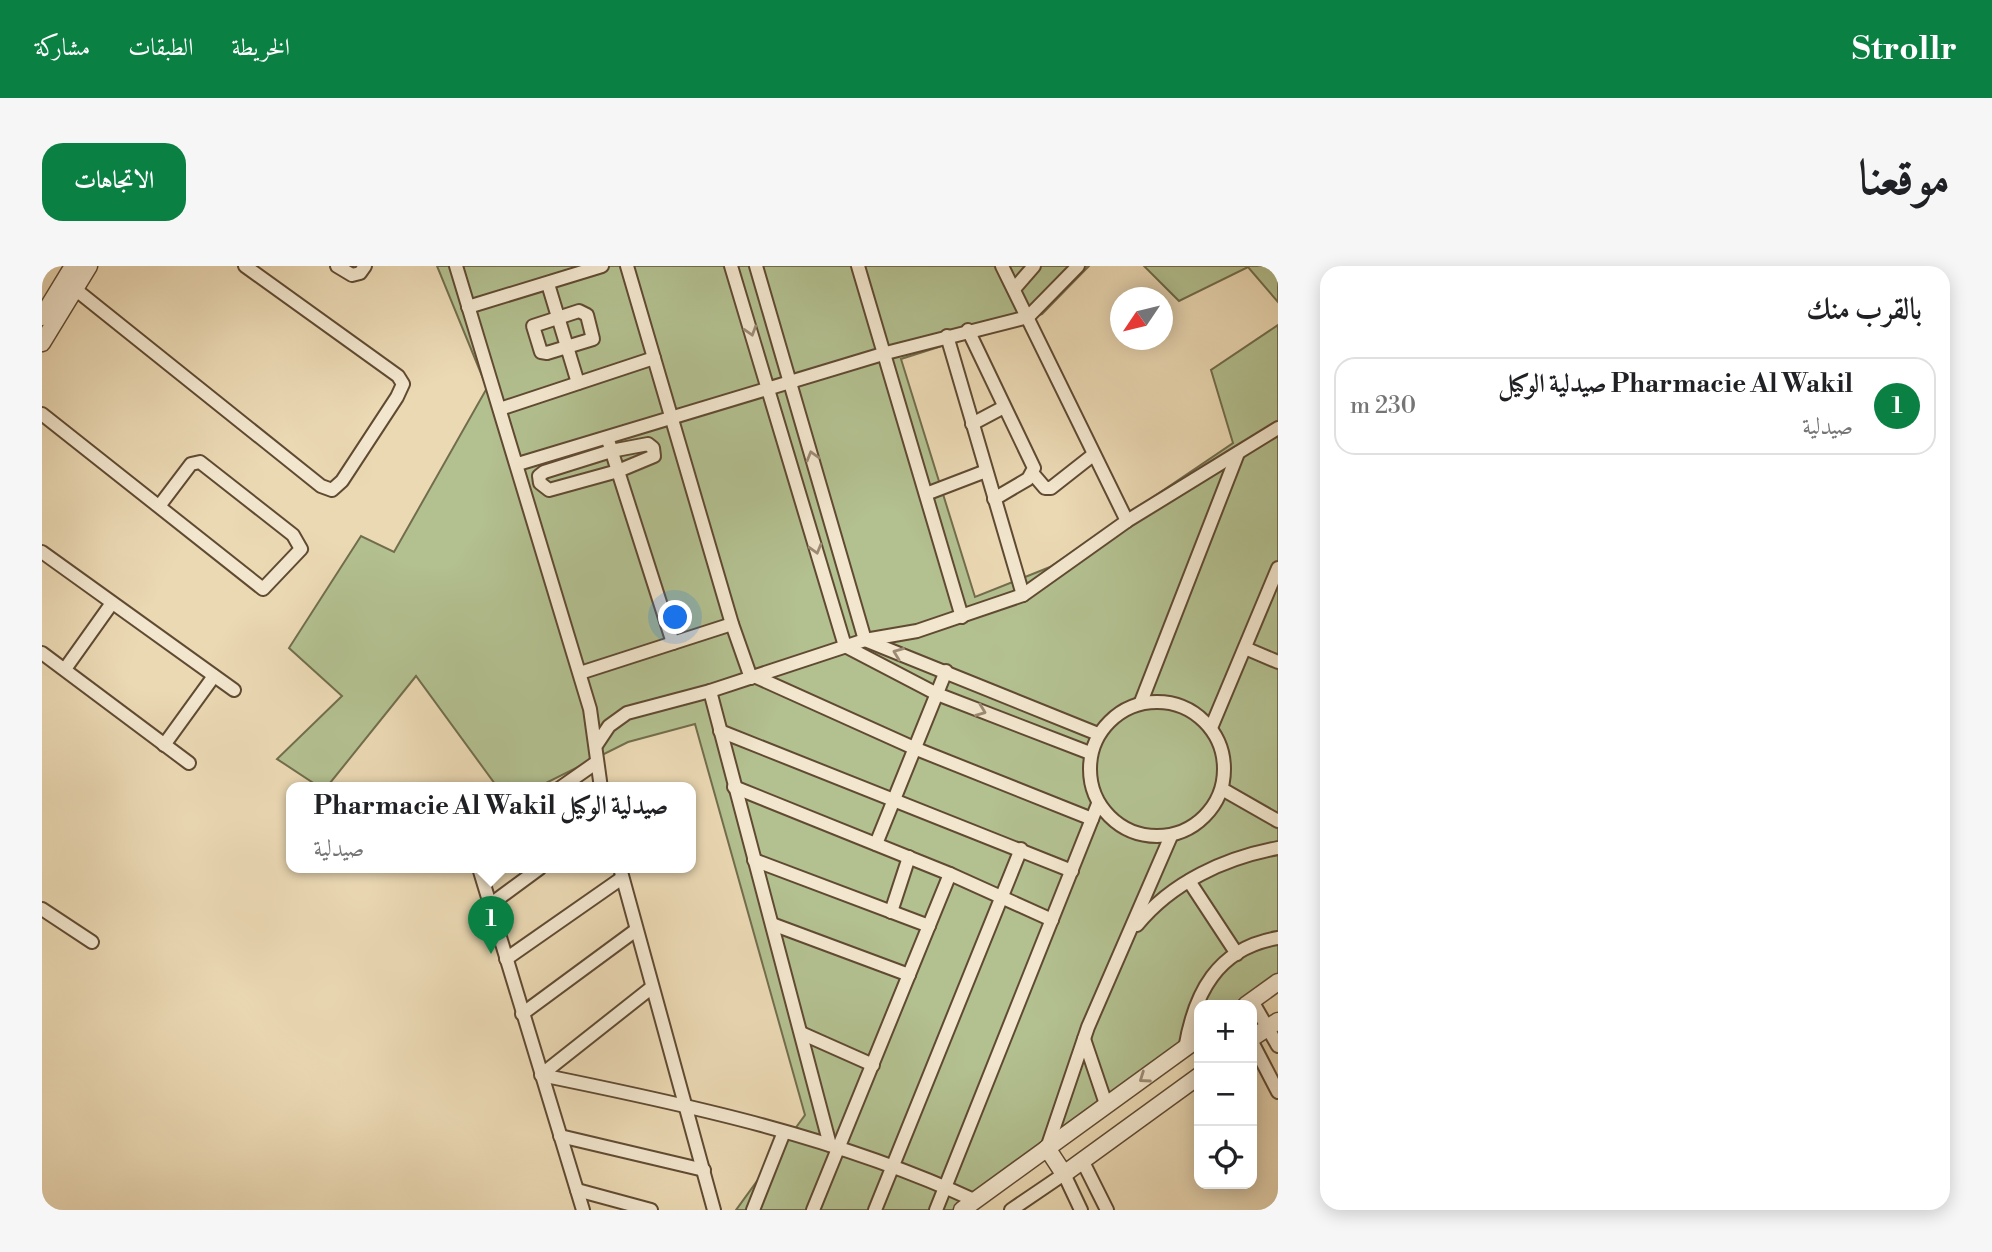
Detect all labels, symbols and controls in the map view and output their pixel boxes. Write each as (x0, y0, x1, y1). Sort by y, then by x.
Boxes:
text: Strollr (1852, 29, 1957, 70)
text: مشاركة (35, 33, 90, 63)
text: الطبقات (128, 33, 194, 63)
text: الخريطة (232, 33, 290, 63)
button: الاتجاهات (42, 143, 186, 221)
text: موقعنا (1858, 149, 1950, 210)
north arrow (1110, 287, 1173, 350)
text: بالقرب منك (1806, 291, 1922, 329)
one-way arrow (743, 325, 758, 337)
text: Pharmacie Al Wakil صيدلية الوكيل (1498, 368, 1853, 400)
text: 230 m (1350, 392, 1416, 420)
text: 1 (1891, 392, 1903, 420)
text: صيدلية (1802, 413, 1853, 441)
one-way arrow (806, 450, 820, 462)
one-way arrow (808, 543, 823, 555)
your location (658, 600, 692, 634)
one-way arrow (893, 647, 905, 661)
one-way arrow (974, 702, 986, 716)
popup (286, 782, 696, 873)
text: Pharmacie Al Wakil صيدلية الوكيل (314, 790, 669, 822)
text: صيدلية (314, 835, 364, 863)
pin: 1 (468, 896, 514, 954)
map controls (1194, 1000, 1257, 1189)
button: + (1194, 1000, 1257, 1063)
button: − (1194, 1063, 1257, 1126)
one-way arrow (1139, 1070, 1152, 1082)
button: locate (1194, 1126, 1257, 1189)

